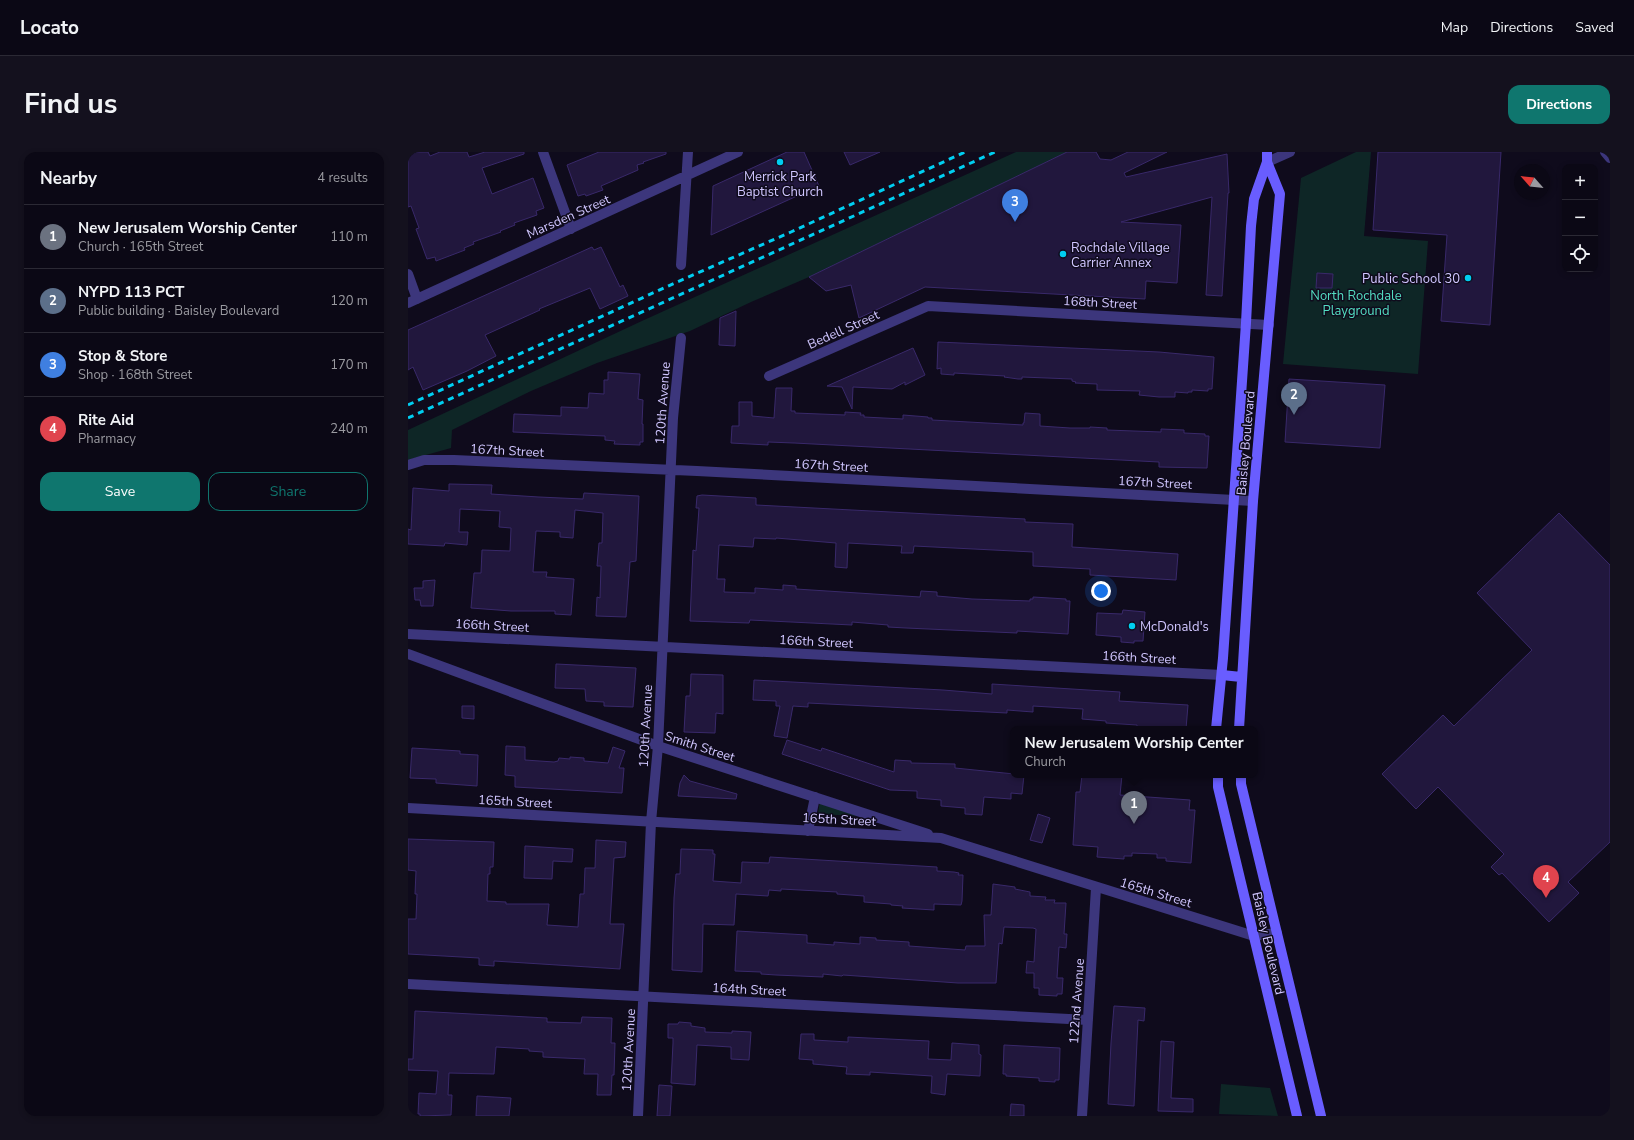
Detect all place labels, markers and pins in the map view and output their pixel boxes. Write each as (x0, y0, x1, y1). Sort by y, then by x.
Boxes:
marker: Merrick Park Baptist Church (775, 157, 785, 167)
place label: Merrick Park Baptist Church (737, 168, 823, 201)
pin: 3 (1002, 189, 1028, 222)
place label: Rochdale Village Carrier Annex (1071, 239, 1170, 272)
marker: Rochdale Village Carrier Annex (1058, 249, 1068, 259)
place label: Public School 30 (1362, 270, 1460, 288)
marker: Public School 30 (1463, 273, 1473, 283)
pin: 2 (1281, 382, 1307, 415)
place label: McDonald's (1140, 618, 1209, 636)
marker: McDonald's (1127, 621, 1137, 631)
pin: 1 (1121, 791, 1147, 824)
pin: 4 (1533, 865, 1559, 898)

